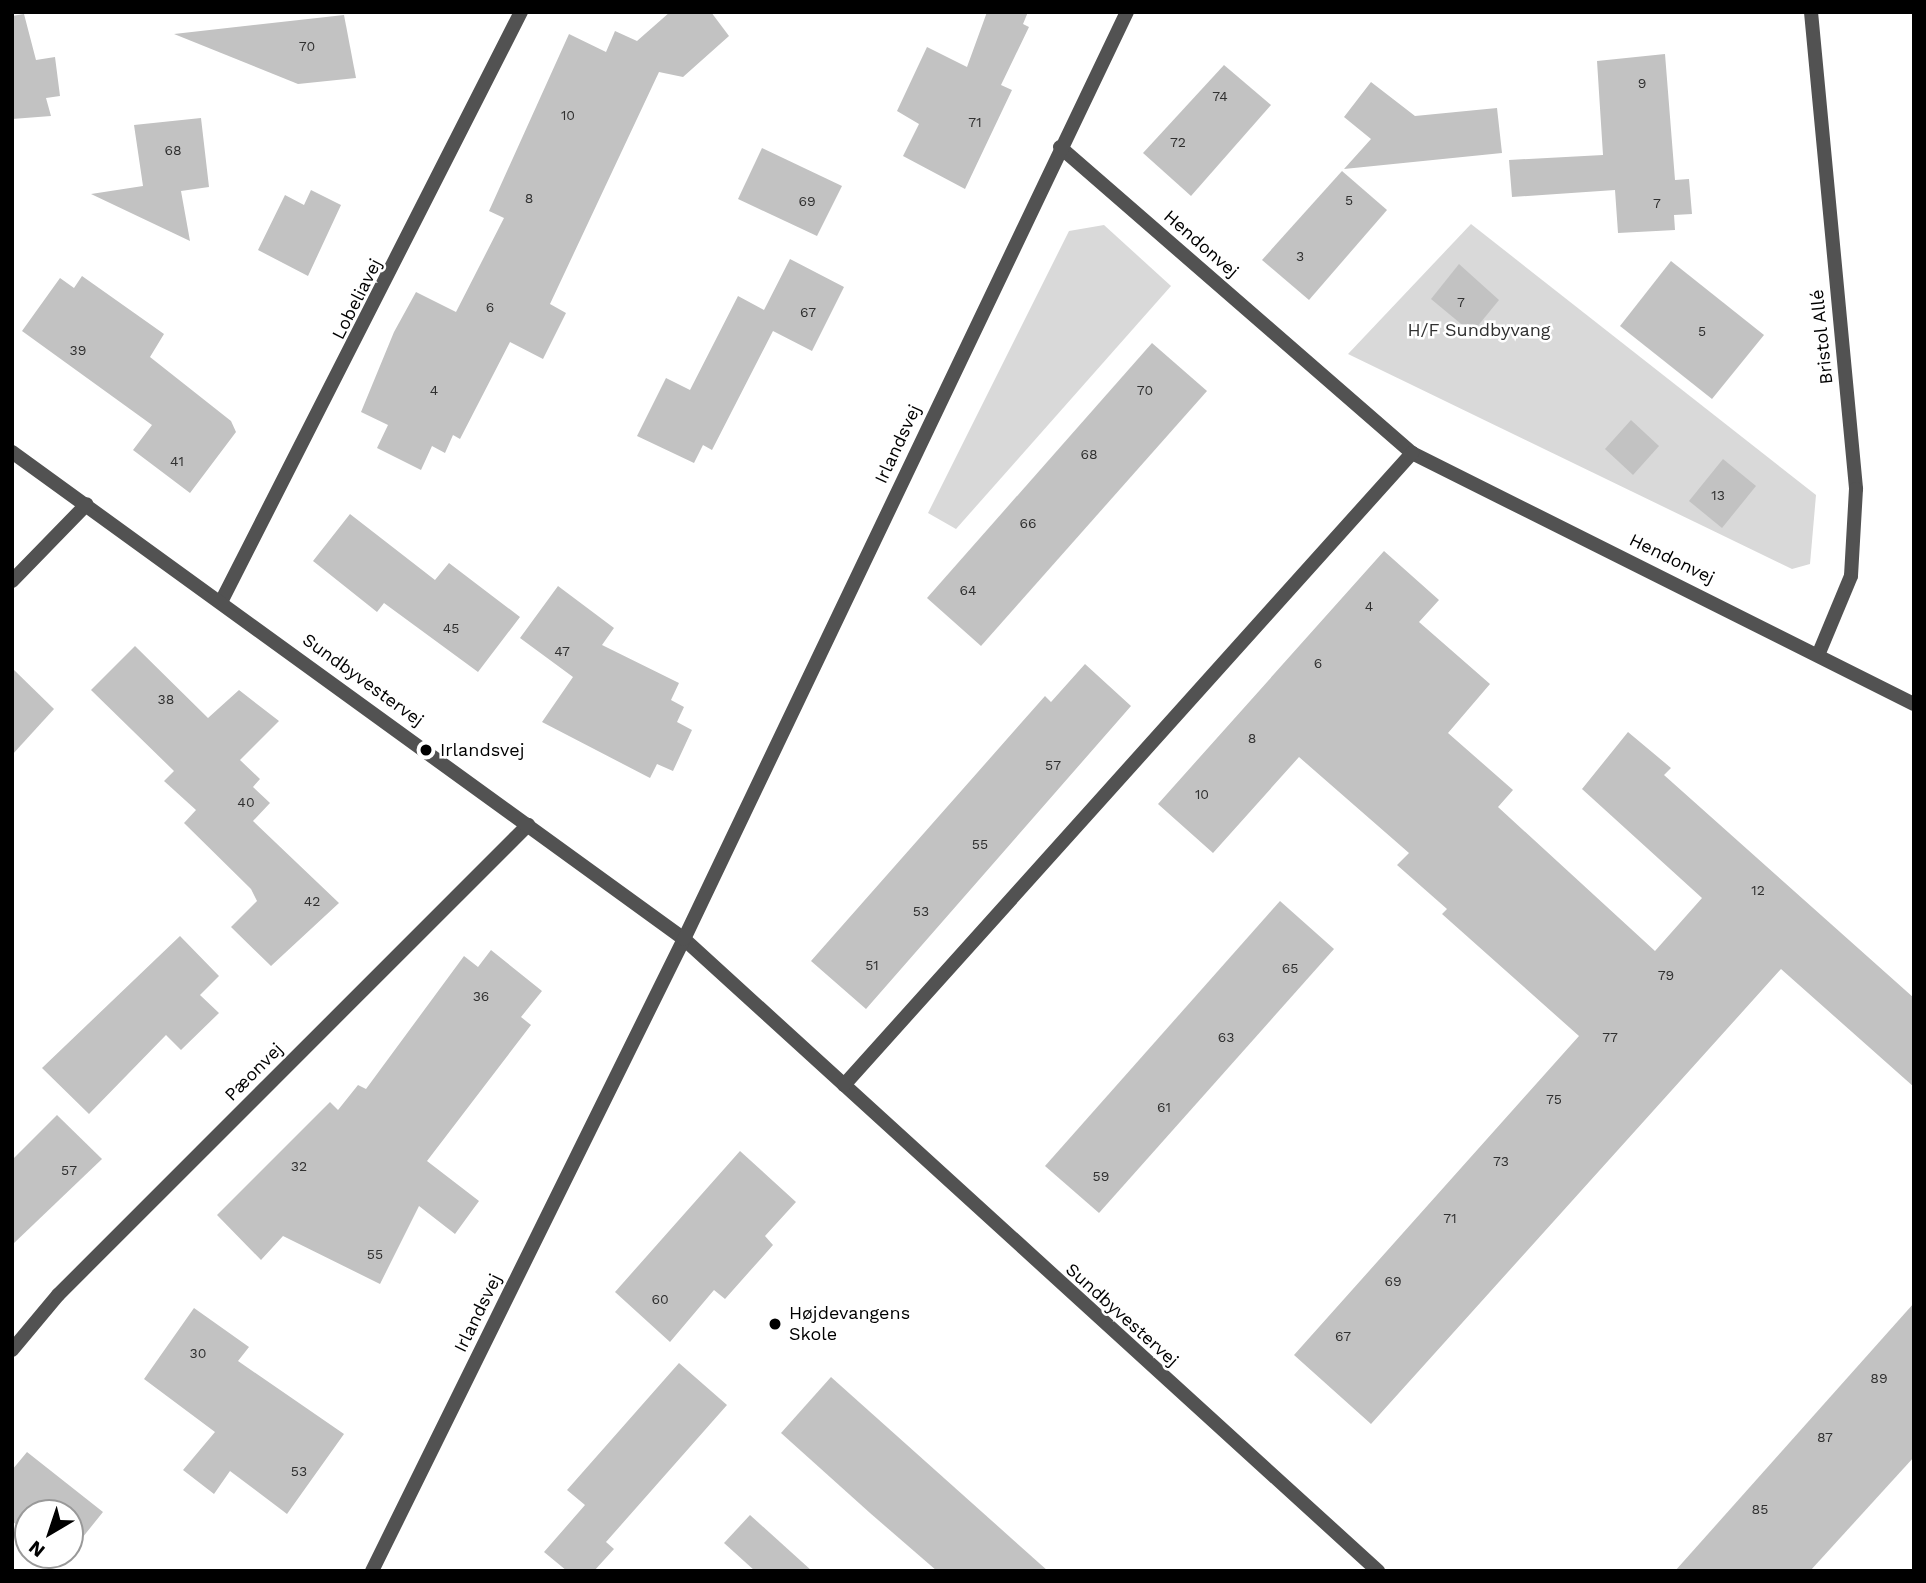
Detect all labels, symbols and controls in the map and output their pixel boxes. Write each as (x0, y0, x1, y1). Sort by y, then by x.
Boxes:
house number: 70 (299, 38, 315, 54)
house number: 9 (1638, 75, 1646, 91)
house number: 74 (1212, 88, 1228, 104)
house number: 10 (561, 107, 575, 123)
house number: 71 (968, 114, 982, 130)
house number: 72 (1170, 134, 1186, 150)
house number: 68 (164, 142, 182, 158)
house number: 8 (525, 190, 533, 206)
house number: 5 (1345, 192, 1353, 208)
house number: 69 (798, 193, 816, 209)
house number: 7 (1653, 195, 1661, 211)
street label: Hendonvej (1159, 206, 1243, 282)
house number: 3 (1296, 248, 1304, 264)
street label: Lobeliavej (327, 255, 387, 343)
street label: Bristol Allé (1806, 288, 1838, 386)
house number: 7 (1457, 294, 1465, 310)
house number: 6 (486, 299, 494, 315)
house number: 67 (800, 304, 816, 320)
park label: H/F Sundbyvang (1407, 319, 1551, 341)
house number: 5 (1698, 323, 1706, 339)
house number: 39 (70, 342, 86, 358)
house number: 4 (430, 382, 438, 398)
house number: 70 (1137, 382, 1153, 398)
street label: Irlandsvej (870, 401, 926, 487)
house number: 68 (1080, 446, 1098, 462)
house number: 41 (170, 453, 184, 469)
house number: 13 (1711, 487, 1725, 503)
house number: 66 (1019, 515, 1037, 531)
street label: Hendonvej (1626, 529, 1718, 589)
house number: 64 (959, 582, 977, 598)
house number: 4 (1365, 598, 1373, 614)
house number: 45 (443, 620, 459, 636)
street label: Sundbyvestervej (298, 629, 428, 731)
house number: 47 (554, 643, 570, 659)
house number: 6 (1314, 655, 1322, 671)
house number: 38 (158, 691, 174, 707)
house number: 8 (1248, 730, 1256, 746)
place label: Irlandsvej (440, 739, 524, 761)
marker: Irlandsvej (418, 742, 434, 758)
house number: 57 (1045, 757, 1061, 773)
house number: 10 (1195, 786, 1209, 802)
house number: 40 (237, 794, 255, 810)
house number: 55 (972, 836, 988, 852)
house number: 12 (1751, 882, 1765, 898)
house number: 42 (304, 893, 320, 909)
house number: 53 (913, 903, 929, 919)
house number: 51 (865, 957, 879, 973)
house number: 65 (1282, 960, 1298, 976)
house number: 79 (1658, 967, 1674, 983)
house number: 36 (473, 988, 489, 1004)
house number: 63 (1218, 1029, 1234, 1045)
house number: 77 (1602, 1029, 1618, 1045)
street label: Pæonvej (220, 1038, 288, 1106)
house number: 75 (1546, 1091, 1562, 1107)
house number: 61 (1157, 1099, 1171, 1115)
house number: 73 (1493, 1153, 1509, 1169)
house number: 32 (291, 1158, 307, 1174)
house number: 57 (61, 1162, 77, 1178)
house number: 59 (1093, 1168, 1109, 1184)
house number: 71 (1443, 1210, 1457, 1226)
house number: 55 (367, 1246, 383, 1262)
street label: Sundbyvestervej (1061, 1259, 1183, 1371)
street label: Irlandsvej (450, 1270, 506, 1356)
house number: 69 (1384, 1273, 1402, 1289)
house number: 60 (651, 1291, 669, 1307)
place label: Højdevangens Skole (789, 1303, 910, 1346)
marker: Højdevangens Skole (767, 1316, 783, 1332)
house number: 67 (1335, 1328, 1351, 1344)
house number: 30 (190, 1345, 206, 1361)
house number: 89 (1870, 1370, 1888, 1386)
house number: 87 (1817, 1429, 1833, 1445)
house number: 53 (291, 1463, 307, 1479)
north arrow (14, 1499, 84, 1569)
house number: 85 (1752, 1501, 1768, 1517)
text: N (24, 1536, 49, 1563)

